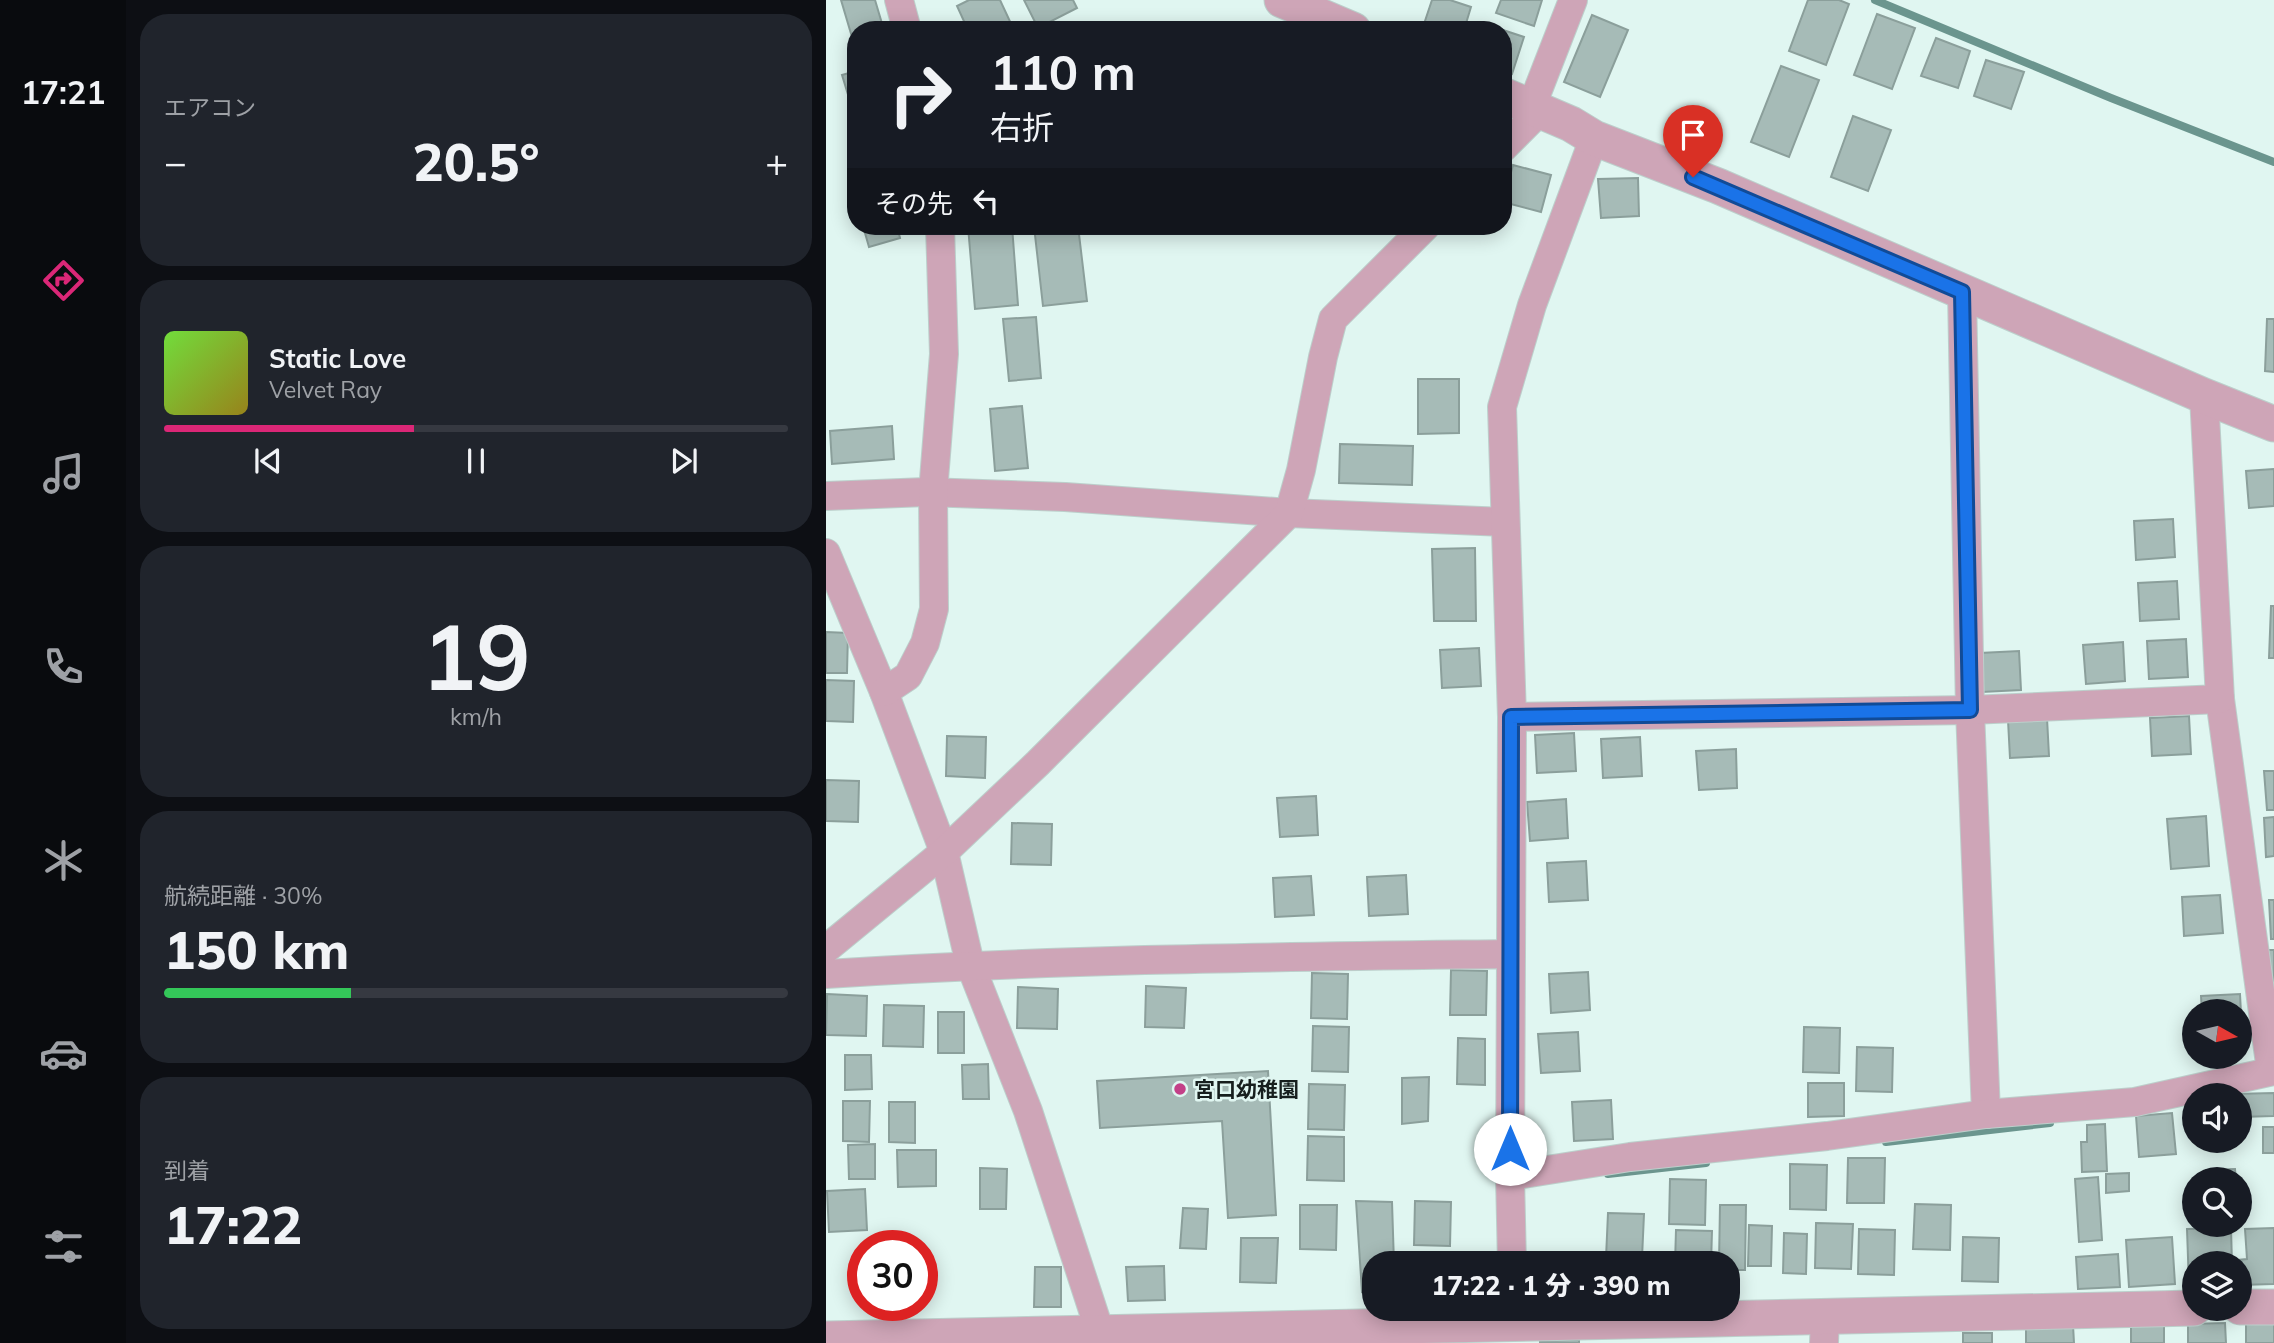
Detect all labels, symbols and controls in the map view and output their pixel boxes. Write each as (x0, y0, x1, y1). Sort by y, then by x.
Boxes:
text: 110 m (990, 41, 1136, 102)
icon: right (875, 49, 966, 140)
text: 17:21 (21, 72, 105, 112)
text: エアコン (164, 93, 256, 122)
pin (1663, 105, 1723, 177)
text: 右折 (990, 107, 1054, 147)
icon: arrive (1674, 116, 1712, 154)
text: 20.5° (412, 129, 540, 194)
text: − (164, 138, 187, 186)
text: + (765, 138, 788, 186)
icon: left (967, 182, 1005, 220)
text: その先 (875, 187, 953, 220)
icon: directions (39, 256, 88, 305)
text: Static Love (269, 342, 406, 375)
text: Velvet Ray (269, 375, 382, 404)
icon: previous (249, 442, 287, 480)
icon: pause (457, 442, 495, 480)
icon: next (665, 442, 703, 480)
icon: music (39, 449, 88, 498)
text: 19 (421, 599, 531, 713)
icon: phone (39, 642, 88, 691)
text: km/h (450, 702, 502, 731)
icon: climate (39, 836, 88, 885)
text: 航続距離 · 30% (164, 881, 322, 910)
text: 150 km (164, 917, 349, 982)
north arrow (2182, 999, 2252, 1069)
map controls (2182, 999, 2252, 1321)
icon: car (39, 1029, 88, 1078)
place label: 宮口幼稚園 (1194, 1076, 1299, 1102)
marker: 宮口幼稚園 (1172, 1081, 1188, 1097)
button: sound (2182, 1083, 2252, 1153)
position arrow (1473, 1112, 1547, 1186)
text: 到着 (164, 1156, 210, 1185)
button: search (2182, 1167, 2252, 1237)
text: 17:22 (164, 1192, 302, 1257)
icon: filters (39, 1222, 88, 1271)
speed limit sign: 30 (847, 1230, 938, 1321)
button: layers (2182, 1251, 2252, 1321)
text: 17:22 · 1 分 · 390 m (1432, 1269, 1670, 1302)

